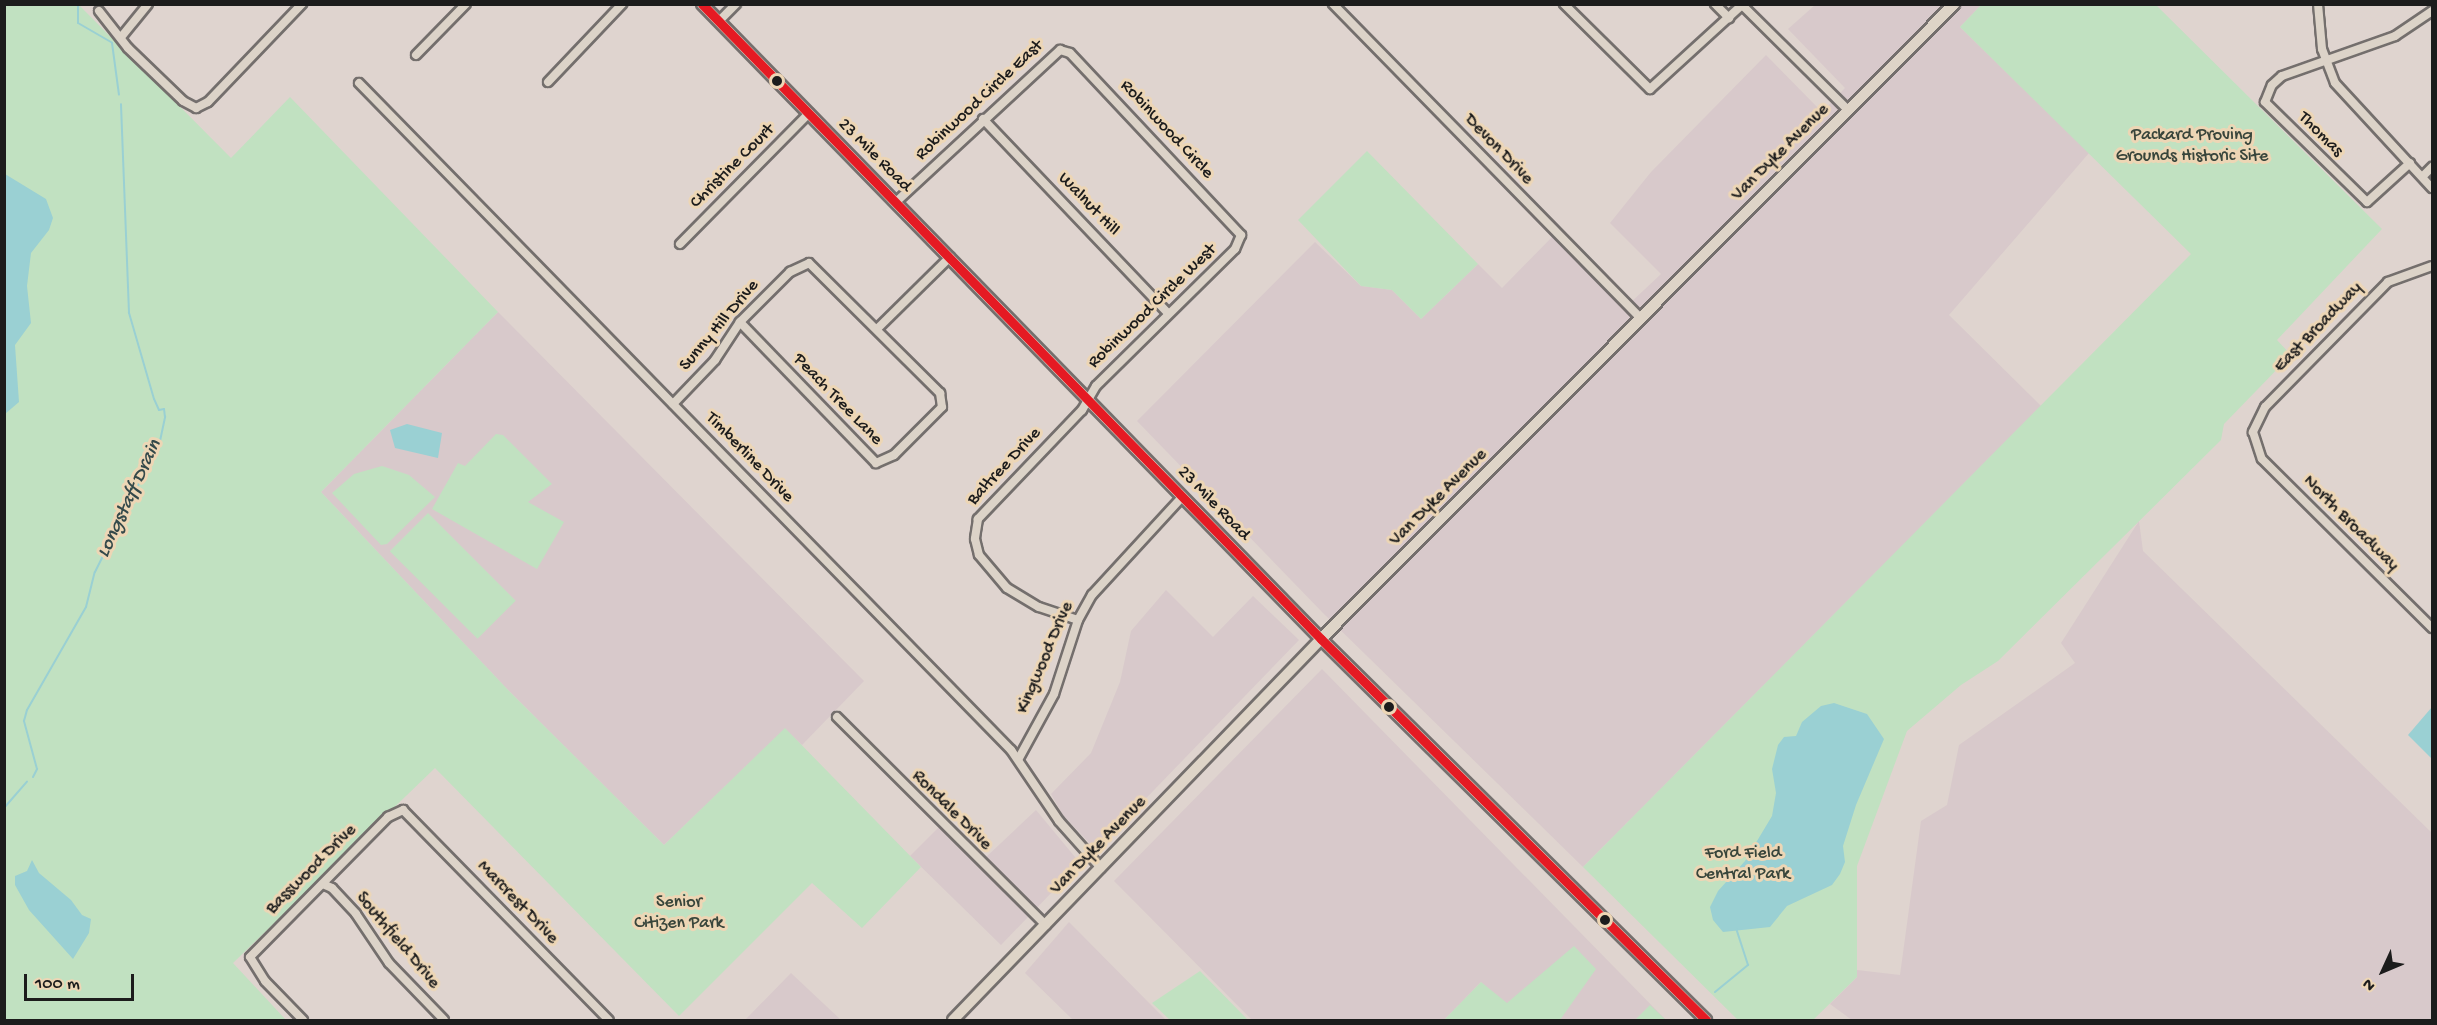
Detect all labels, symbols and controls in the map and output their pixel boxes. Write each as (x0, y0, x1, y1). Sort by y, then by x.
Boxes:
street label: Robinwood Circle East (912, 36, 1048, 166)
unlabelled marker (771, 75, 783, 87)
street label: Robinwood Circle (1115, 76, 1217, 184)
street label: Van Dyke Avenue (1728, 100, 1834, 206)
street label: Thomas (2293, 108, 2347, 162)
street label: Devon Drive (1459, 110, 1537, 190)
street label: 23 Mile Road (833, 115, 915, 197)
street label: Christine Court (686, 120, 780, 214)
park label: Packard Proving Grounds Historic Site (2116, 126, 2268, 168)
street label: Walnut Hill (1052, 169, 1124, 241)
street label: Robinwood Circle West (1084, 240, 1222, 374)
street label: Sunny Hill Drive (676, 276, 764, 376)
street label: East Broadway (2270, 278, 2368, 378)
street label: Peach Tree Lane (788, 349, 886, 451)
street label: Timberline Drive (700, 408, 798, 508)
street label: Baltree Drive (963, 423, 1047, 511)
water label: Longstaff Drain (92, 436, 168, 562)
street label: Van Dyke Avenue (1386, 445, 1492, 551)
street label: 23 Mile Road (1172, 462, 1254, 546)
street label: North Broadway (2297, 471, 2403, 577)
street label: Kingwood Drive (1013, 599, 1079, 717)
unlabelled marker (1383, 701, 1395, 713)
street label: Rondale Drive (906, 766, 996, 856)
street label: Van Dyke Avenue (1046, 792, 1152, 900)
street label: Basswood Drive (262, 820, 362, 920)
park label: Ford Field Central Park (1696, 844, 1790, 886)
street label: Marcrest Drive (472, 857, 562, 949)
street label: Southfield Drive (350, 888, 444, 994)
park label: Senior Citizen Park (634, 893, 724, 936)
unlabelled marker (1599, 914, 1611, 926)
north arrow (2353, 941, 2413, 1001)
scale bar (27, 962, 136, 1000)
text: N (2359, 973, 2380, 994)
text: 100 m (35, 974, 80, 995)

